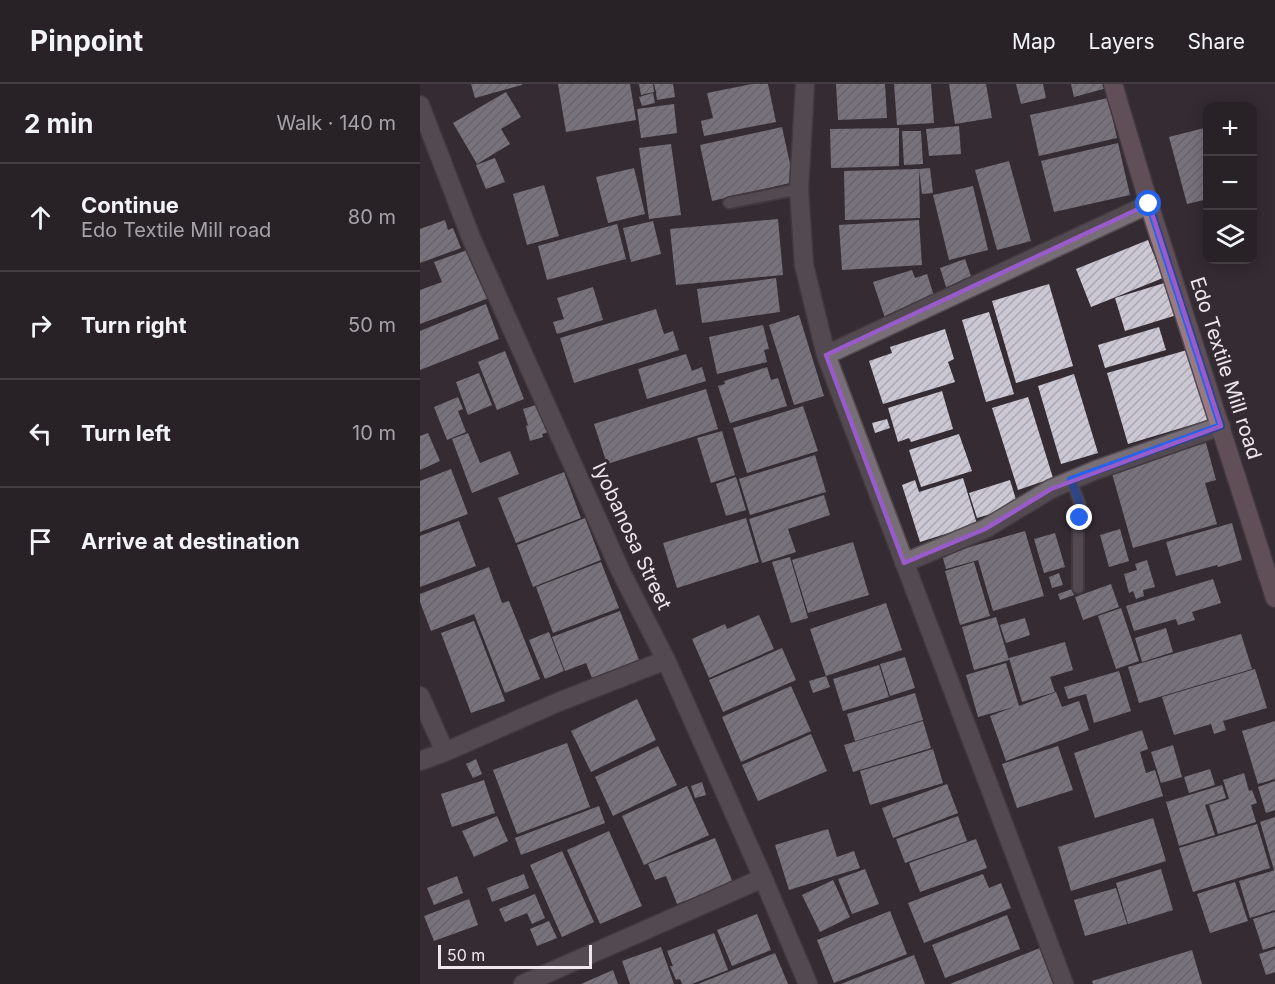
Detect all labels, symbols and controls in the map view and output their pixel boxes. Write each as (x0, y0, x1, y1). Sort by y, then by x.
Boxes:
text: Pinpoint (30, 24, 143, 58)
text: Map (1012, 29, 1056, 54)
text: Layers (1089, 29, 1155, 54)
text: Share (1188, 29, 1245, 54)
map controls (1203, 102, 1257, 264)
button: + (1203, 102, 1257, 156)
text: 2 min (24, 108, 94, 139)
text: Walk · 140 m (276, 111, 396, 135)
button: − (1203, 156, 1257, 210)
route start (1135, 190, 1161, 216)
text: Continue (81, 192, 179, 218)
icon: ahead (24, 201, 57, 234)
text: 80 m (348, 205, 396, 229)
button: layers (1203, 210, 1257, 264)
text: Edo Textile Mill road (81, 218, 271, 242)
street label: Edo Textile Mill road (1185, 274, 1267, 462)
icon: right (24, 309, 57, 342)
text: Turn right (81, 312, 187, 338)
text: 50 m (348, 313, 396, 337)
icon: left (24, 417, 57, 450)
text: Turn left (81, 420, 171, 446)
text: 10 m (352, 421, 396, 445)
street label: Iyobanosa Street (587, 459, 677, 614)
route end (1066, 504, 1092, 530)
icon: arrive (24, 525, 57, 558)
text: Arrive at destination (81, 528, 300, 554)
scale bar (438, 942, 592, 970)
text: 50 m (447, 945, 485, 965)

